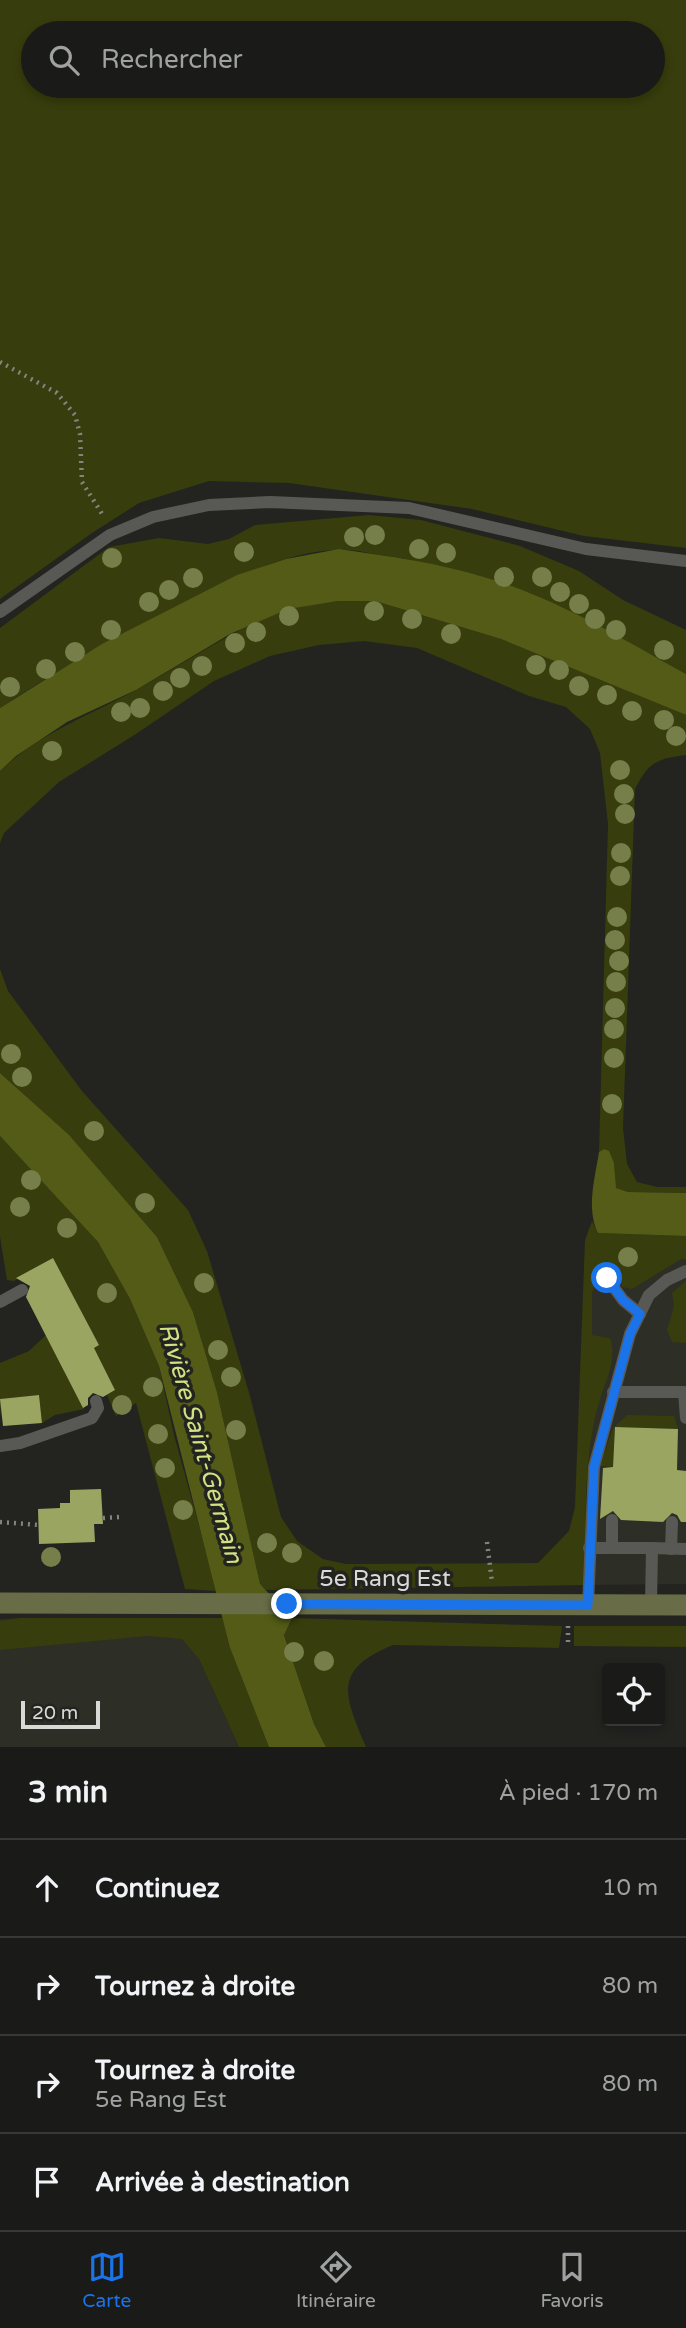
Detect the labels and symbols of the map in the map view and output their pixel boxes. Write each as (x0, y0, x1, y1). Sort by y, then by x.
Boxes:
route start (591, 1262, 622, 1293)
water label: Rivière Saint-Germain (152, 1320, 249, 1568)
street label: 5e Rang Est (319, 1565, 451, 1593)
route end (271, 1588, 302, 1619)
scale bar (21, 1698, 100, 1730)

